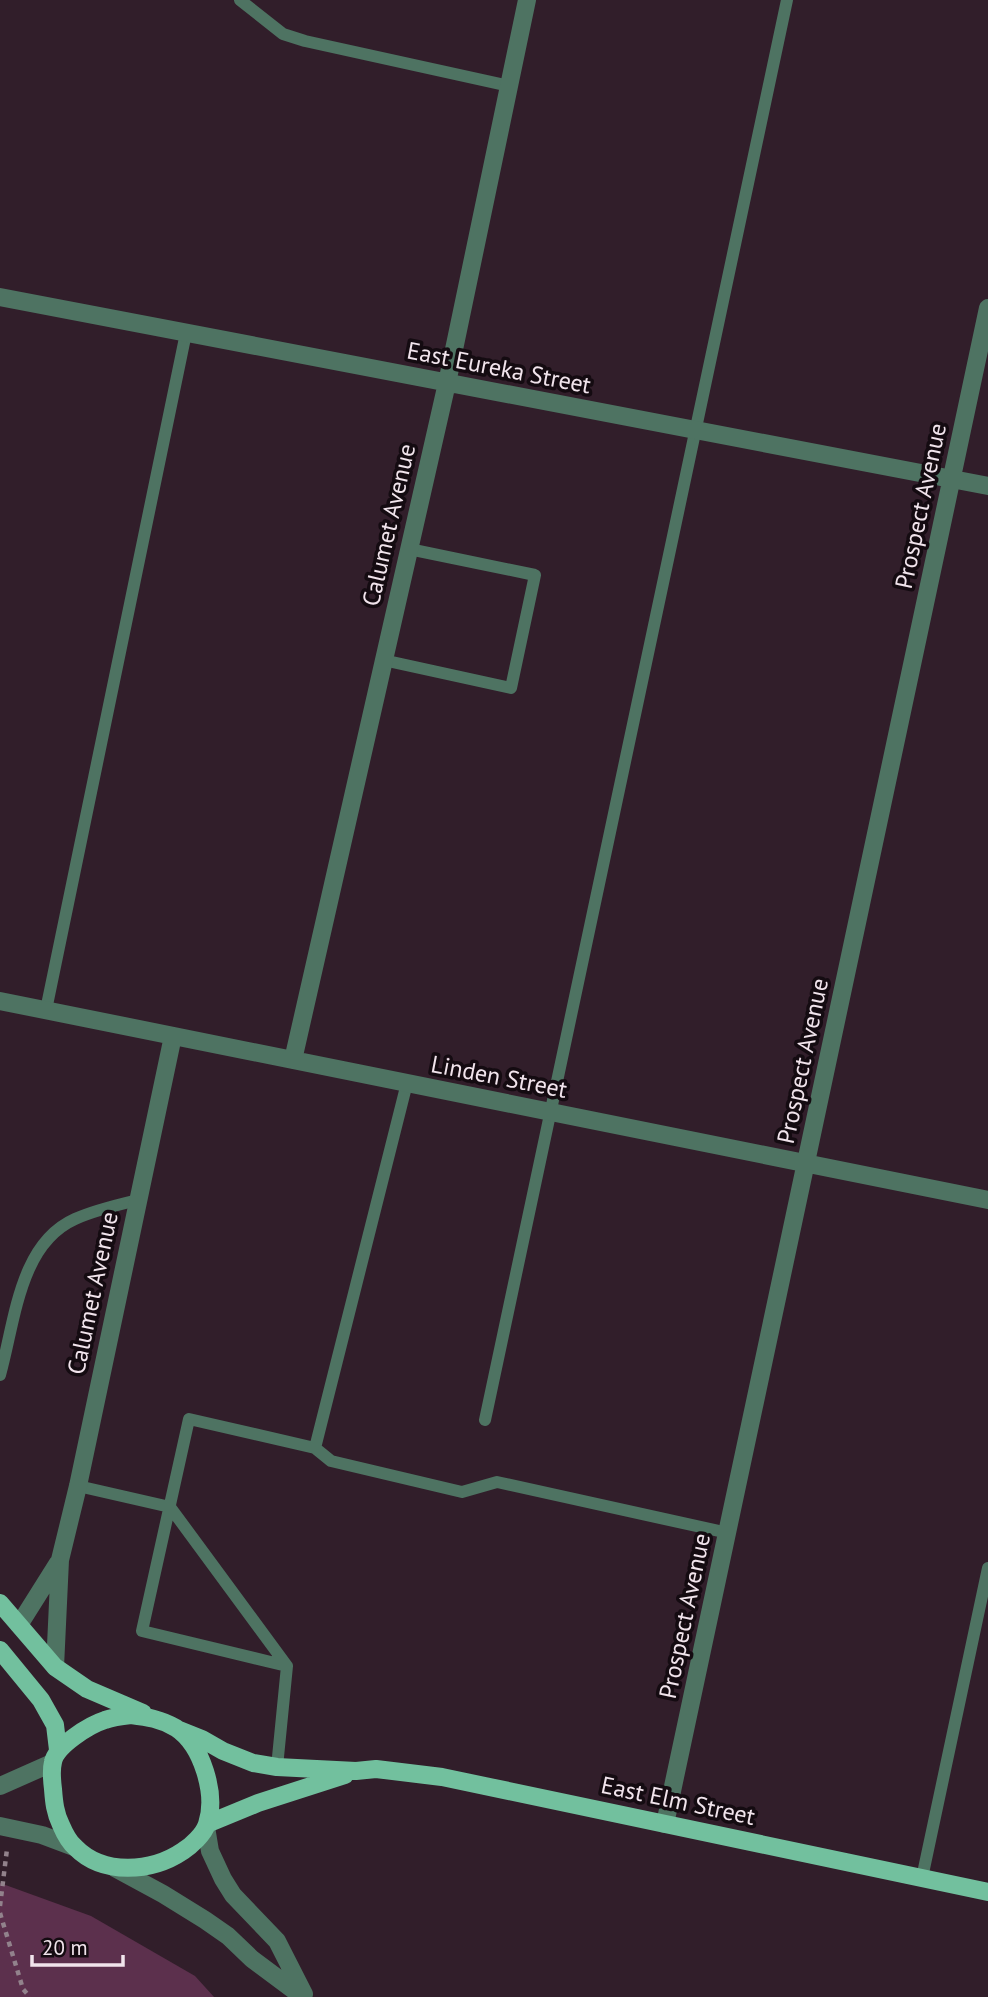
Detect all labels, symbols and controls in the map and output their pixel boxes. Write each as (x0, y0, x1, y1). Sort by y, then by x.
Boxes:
street label: East Eureka Street (405, 334, 594, 401)
street label: Prospect Avenue (888, 420, 953, 591)
street label: Calumet Avenue (355, 441, 422, 609)
street label: Prospect Avenue (770, 975, 835, 1146)
street label: Linden Street (428, 1048, 570, 1105)
street label: Calumet Avenue (60, 1209, 125, 1377)
street label: Prospect Avenue (652, 1530, 717, 1701)
street label: East Elm Street (598, 1769, 758, 1832)
scale bar (32, 1924, 122, 1968)
text: 20 m (42, 1934, 88, 1961)

